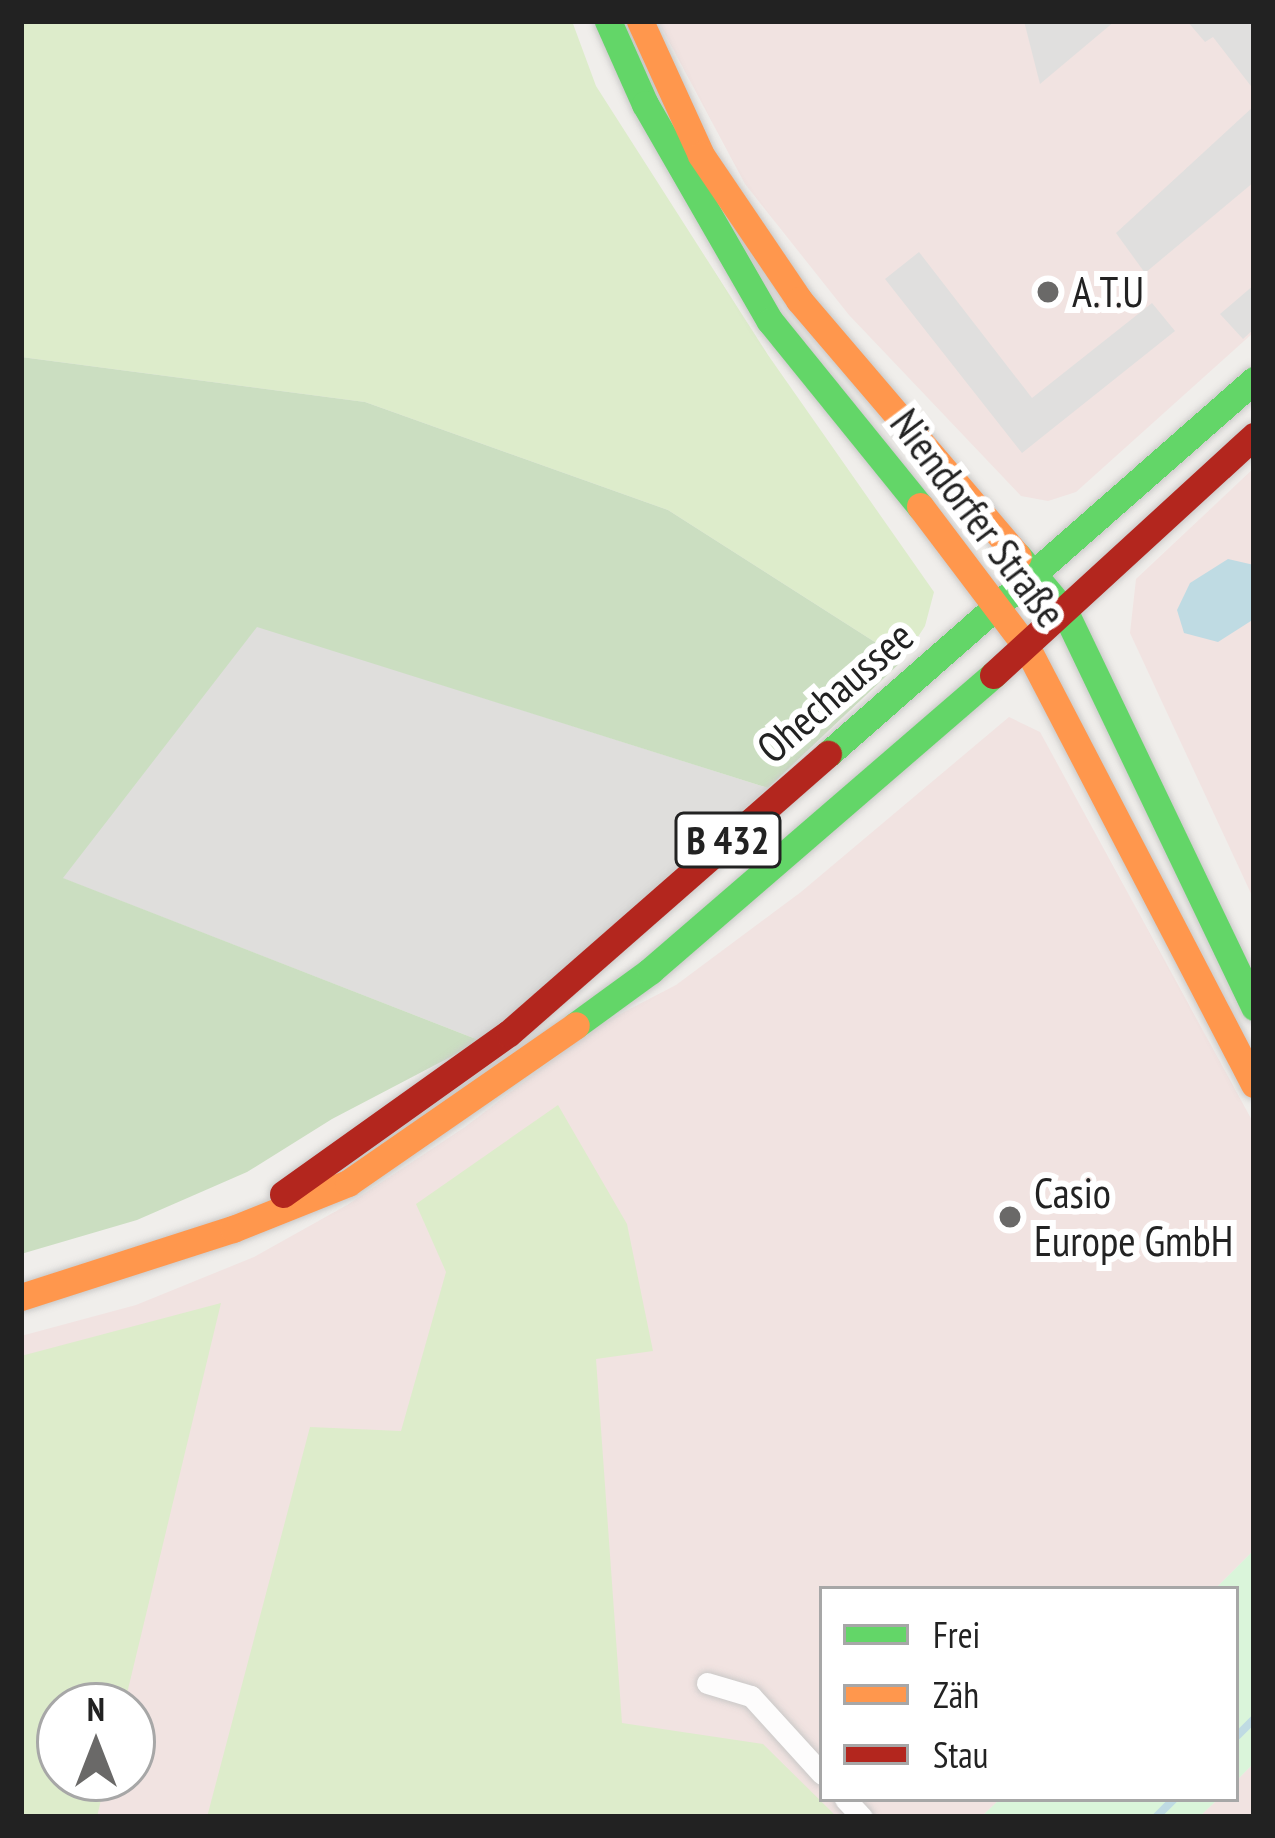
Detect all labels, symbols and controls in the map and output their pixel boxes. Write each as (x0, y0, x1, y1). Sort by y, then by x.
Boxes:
place label: A.T.U (1072, 267, 1144, 317)
marker: A.T.U (1035, 279, 1061, 305)
street label: Niendorfer Straße (880, 399, 1076, 637)
street label: Ohechaussee (747, 611, 923, 773)
road number: B 432 (674, 807, 782, 873)
place label: Casio Europe GmbH (1034, 1168, 1233, 1266)
marker: Casio Europe GmbH (997, 1204, 1023, 1230)
legend (819, 1586, 1239, 1802)
text: Frei (933, 1611, 980, 1658)
text: Zäh (933, 1671, 979, 1718)
north arrow (36, 1682, 156, 1802)
text: N (87, 1687, 105, 1730)
text: Stau (933, 1731, 988, 1778)

